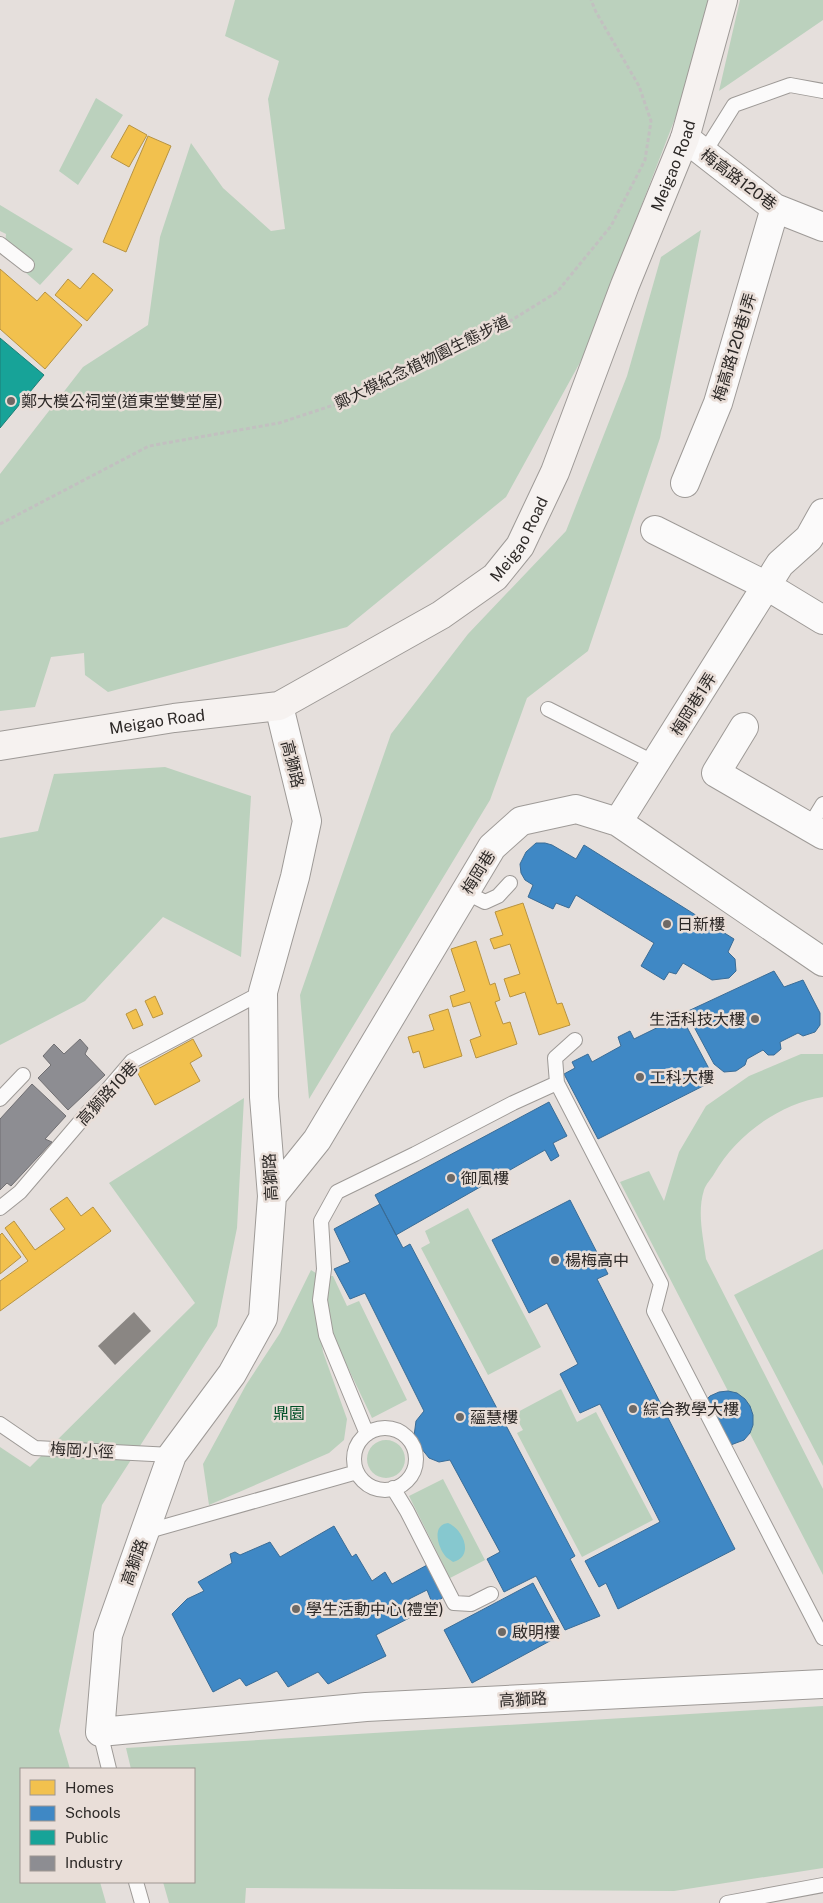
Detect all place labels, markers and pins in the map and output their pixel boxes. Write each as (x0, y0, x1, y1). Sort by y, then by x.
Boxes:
place label: 鄭大模公祠堂(道東堂雙堂屋) (21, 392, 223, 411)
marker: 鄭大模公祠堂(道東堂雙堂屋) (5, 395, 17, 407)
place label: 日新樓 (677, 915, 725, 934)
marker: 日新樓 (661, 918, 673, 930)
place label: 生活科技大樓 (649, 1010, 745, 1029)
marker: 生活科技大樓 (749, 1013, 761, 1025)
place label: 工科大樓 (650, 1068, 714, 1087)
marker: 工科大樓 (634, 1071, 646, 1083)
place label: 御風樓 (461, 1169, 509, 1188)
marker: 御風樓 (445, 1172, 457, 1184)
place label: 楊梅高中 (565, 1251, 629, 1270)
marker: 楊梅高中 (549, 1254, 561, 1266)
place label: 綜合教學大樓 (643, 1400, 739, 1419)
marker: 綜合教學大樓 (627, 1403, 639, 1415)
place label: 蘊慧樓 (470, 1408, 518, 1427)
marker: 蘊慧樓 (454, 1411, 466, 1423)
place label: 學生活動中心(禮堂) (306, 1600, 444, 1619)
marker: 學生活動中心(禮堂) (290, 1603, 302, 1615)
place label: 啟明樓 (512, 1623, 560, 1642)
marker: 啟明樓 (496, 1626, 508, 1638)

